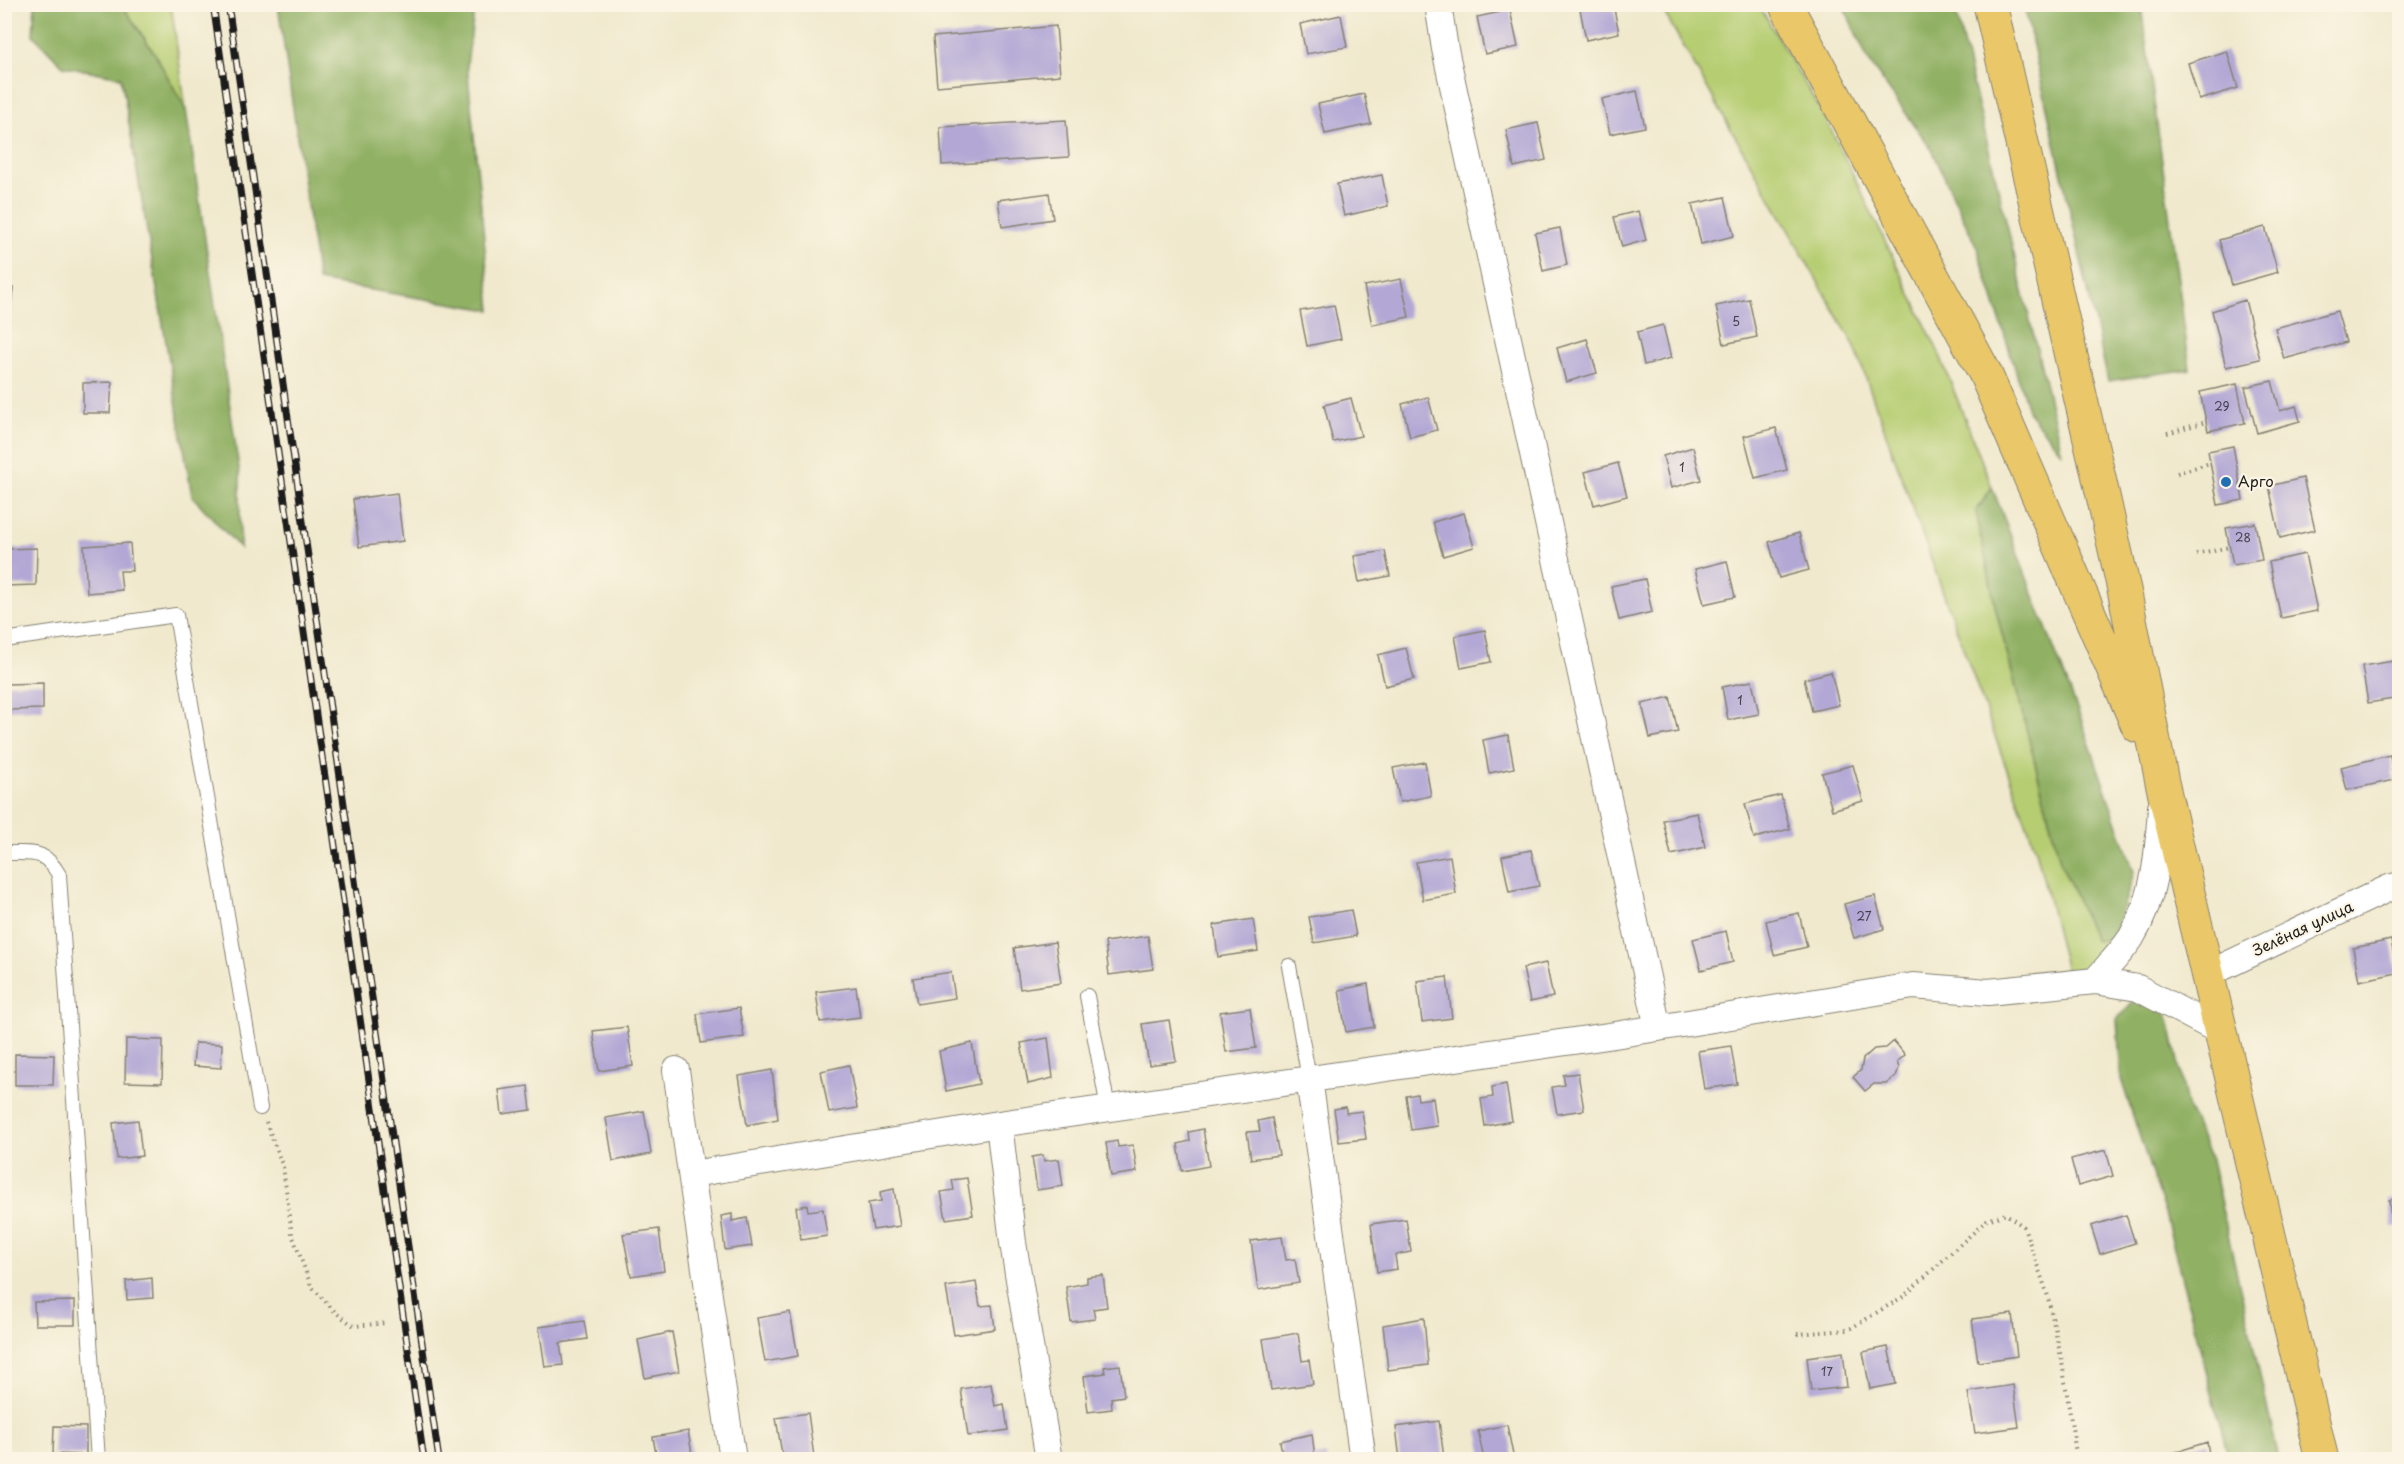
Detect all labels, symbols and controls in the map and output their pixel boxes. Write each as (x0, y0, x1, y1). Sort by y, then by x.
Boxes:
house number: 5 (1732, 312, 1740, 330)
house number: 29 (2214, 397, 2230, 415)
house number: 1 (1679, 458, 1685, 476)
place label: Арго (2238, 469, 2274, 492)
marker: Арго (2219, 475, 2233, 489)
house number: 28 (2235, 528, 2251, 546)
house number: 1 (1737, 691, 1743, 709)
street label: Зелёная улица (2248, 894, 2357, 961)
house number: 27 (1857, 907, 1872, 925)
house number: 17 (1821, 1362, 1833, 1380)

